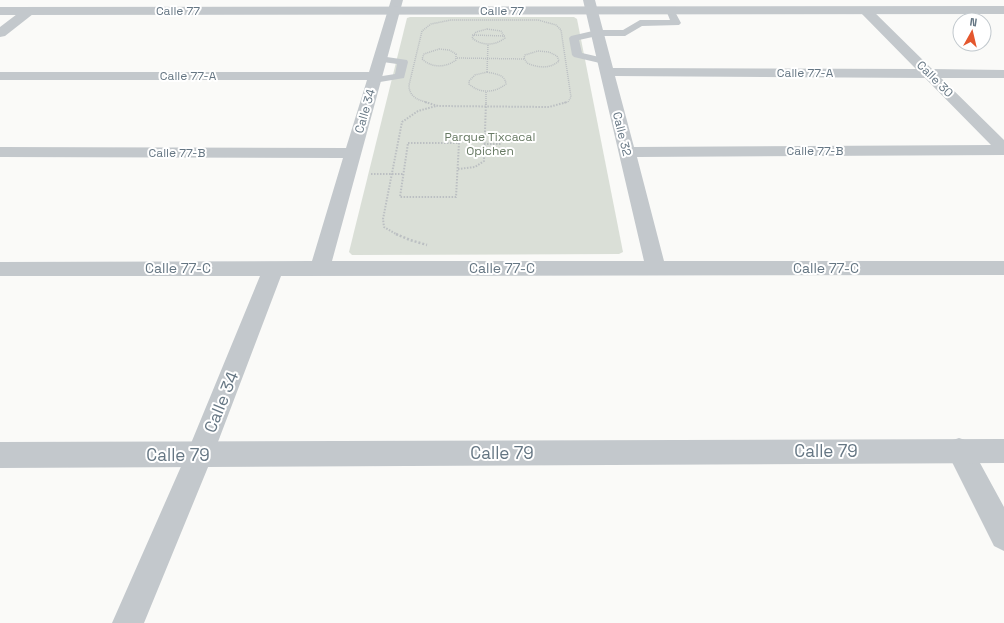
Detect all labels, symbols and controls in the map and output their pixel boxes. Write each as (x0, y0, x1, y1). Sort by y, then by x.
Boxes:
street label: Calle 77 (156, 3, 200, 19)
street label: Calle 77 (480, 3, 524, 19)
north arrow (952, 12, 992, 52)
text: N (969, 15, 978, 30)
street label: Calle 30 (913, 57, 957, 101)
street label: Calle 77-A (777, 65, 834, 81)
street label: Calle 77-A (160, 68, 217, 84)
street label: Calle 34 (351, 86, 379, 135)
street label: Calle 32 (609, 110, 635, 158)
park label: Parque Tixcacal Opichen (445, 129, 535, 159)
street label: Calle 77-B (787, 143, 844, 159)
street label: Calle 77-B (149, 145, 206, 161)
street label: Calle 77-C (145, 259, 211, 277)
street label: Calle 77-C (469, 259, 535, 277)
street label: Calle 77-C (793, 259, 859, 277)
street label: Calle 34 (199, 368, 243, 436)
street label: Calle 79 (794, 440, 858, 462)
street label: Calle 79 (470, 442, 534, 464)
street label: Calle 79 (146, 444, 210, 466)

